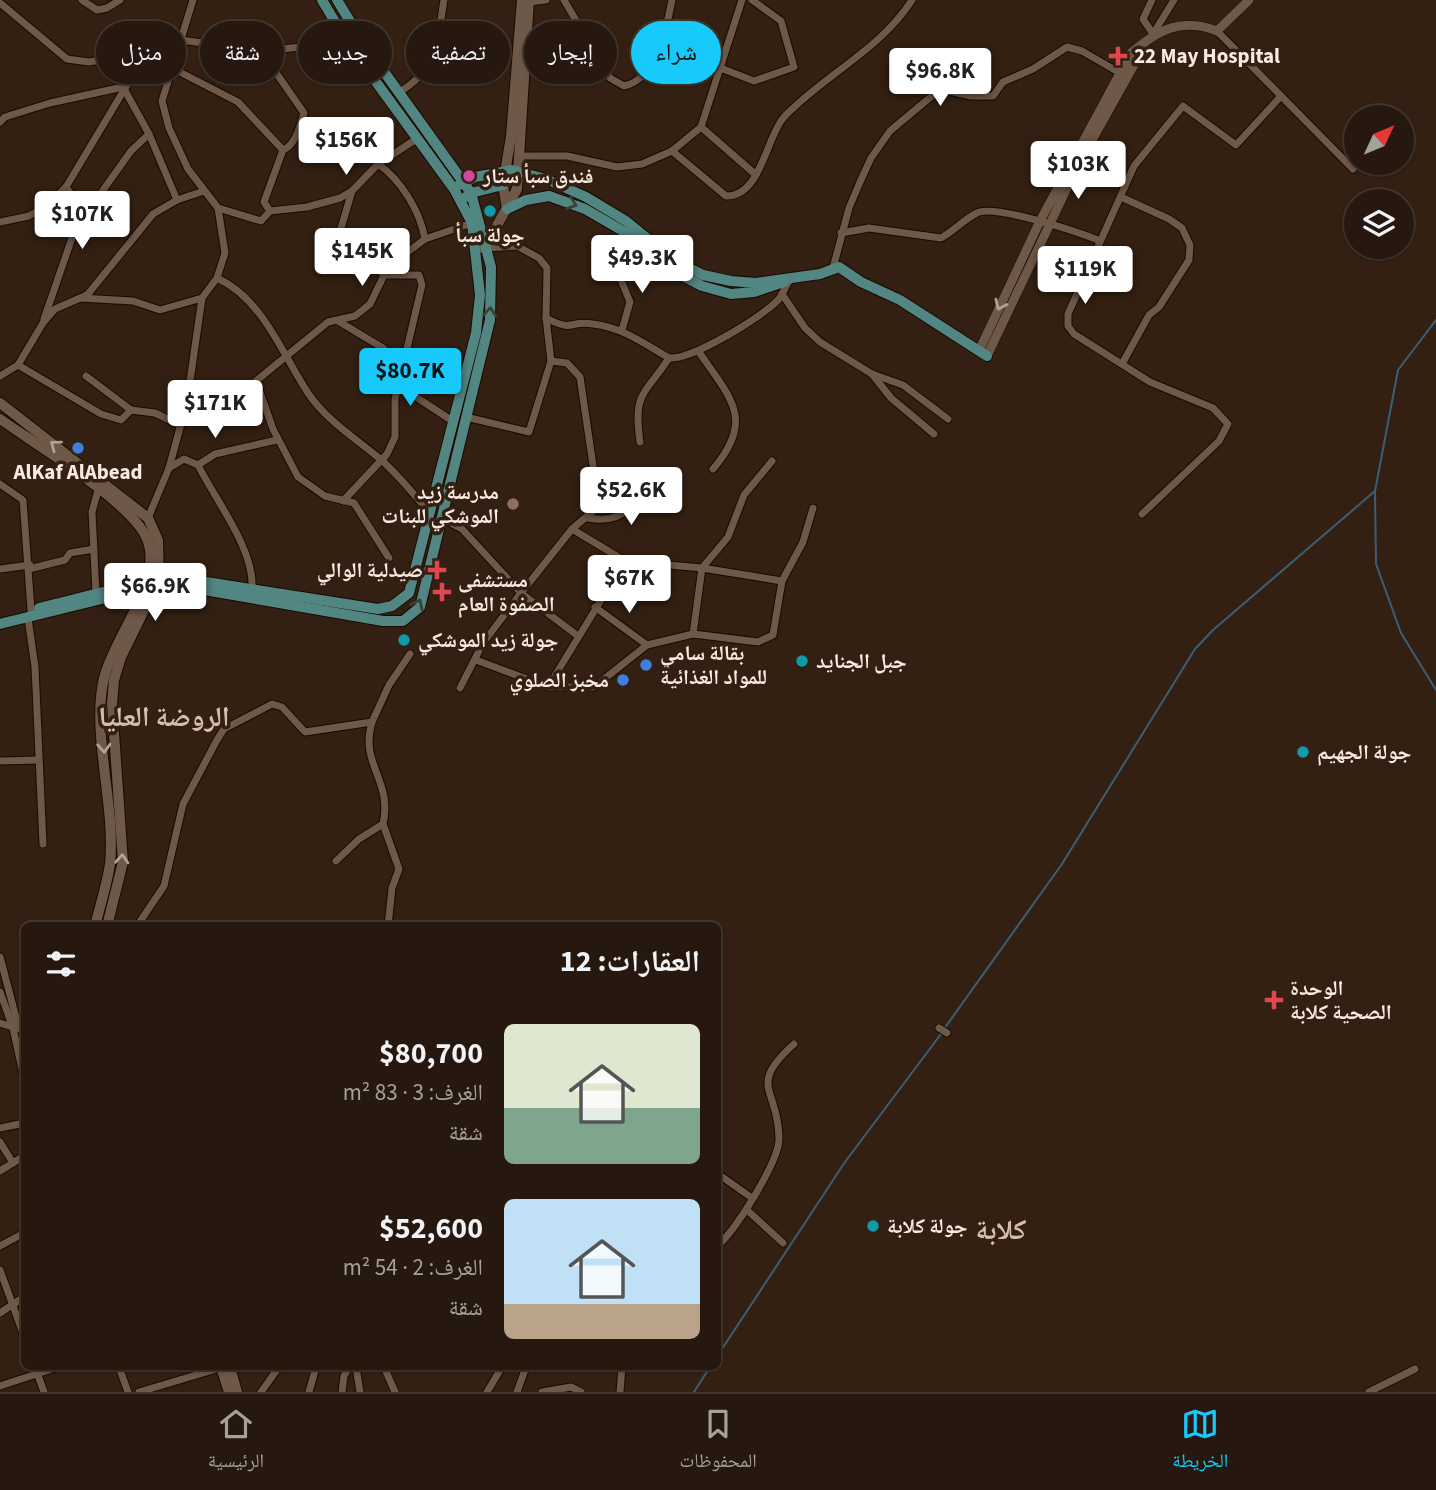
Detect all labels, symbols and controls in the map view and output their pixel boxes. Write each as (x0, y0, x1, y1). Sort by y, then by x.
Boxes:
chip: منزل (96, 21, 186, 84)
chip: شقة (200, 21, 284, 84)
chip: جديد (298, 21, 392, 84)
chip: تصفية (406, 21, 510, 84)
chip: إيجار (524, 21, 617, 84)
chip: شراء (631, 21, 721, 84)
place label: 22 May Hospital (1134, 41, 1280, 71)
marker: 22 May Hospital (1108, 46, 1128, 66)
pin: $96.8K (883, 48, 997, 108)
text: $96.8K (905, 54, 975, 87)
north arrow (1344, 105, 1414, 175)
map controls (1344, 105, 1414, 259)
pin: $156K (297, 118, 395, 177)
text: $156K (315, 123, 377, 156)
pin: $103K (1029, 142, 1127, 201)
text: $103K (1047, 147, 1109, 180)
place label: فندق سبأ ستار (482, 161, 593, 191)
marker: فندق سبأ ستار (461, 168, 477, 184)
button: layers (1344, 189, 1414, 259)
pin: $107K (33, 191, 131, 251)
one-way arrow (565, 196, 577, 210)
text: $107K (51, 197, 113, 230)
marker: جولة سبأ (482, 203, 498, 219)
place label: جولة سبأ (455, 220, 525, 250)
pin: $145K (313, 229, 411, 288)
text: $145K (331, 234, 393, 267)
pin: $49.3K (585, 236, 699, 295)
text: $49.3K (607, 241, 677, 274)
pin: $119K (1036, 246, 1134, 306)
text: $119K (1054, 252, 1116, 285)
one-way arrow (995, 298, 1009, 310)
one-way arrow (482, 306, 497, 317)
pin: $80.7K (353, 348, 467, 408)
text: $80.7K (375, 354, 445, 387)
pin: $171K (166, 380, 264, 440)
text: $171K (184, 386, 246, 419)
marker: AlKaf AlAbead (70, 440, 86, 456)
one-way arrow (50, 441, 63, 454)
place label: AlKaf AlAbead (12, 457, 143, 487)
pin: $52.6K (574, 468, 688, 527)
text: $52.6K (596, 473, 666, 506)
place label: مدرسة زيد الموشكي للبنات (381, 477, 499, 532)
marker: مدرسة زيد الموشكي للبنات (505, 496, 521, 512)
place label: صيدلية الوالي (317, 555, 423, 586)
pin: $67K (588, 556, 670, 615)
text: $67K (604, 561, 654, 594)
marker: صيدلية الوالي (429, 562, 445, 578)
pin: $66.9K (98, 564, 212, 623)
place label: مستشفى الصفوة العام (458, 565, 555, 619)
text: $66.9K (120, 569, 190, 602)
marker: مستشفى الصفوة العام (432, 582, 452, 602)
one-way arrow (410, 599, 424, 611)
place label: جولة زيد الموشكي (418, 625, 558, 656)
marker: جولة زيد الموشكي (396, 632, 412, 648)
place label: بقالة سامي للمواد الغذائية (660, 638, 767, 692)
place label: جبل الجنايد (816, 646, 907, 676)
marker: جبل الجنايد (794, 653, 810, 669)
marker: بقالة سامي للمواد الغذائية (638, 657, 654, 673)
place label: مخبز الصلوي (510, 665, 609, 696)
marker: مخبز الصلوي (615, 672, 631, 688)
district label: الروضة العليا (98, 697, 230, 737)
place label: جولة الجهيم (1317, 737, 1411, 767)
one-way arrow (96, 743, 111, 754)
marker: جولة الجهيم (1295, 744, 1311, 760)
one-way arrow (114, 854, 129, 865)
text: العقارات: 12 (560, 940, 700, 983)
icon: filters (42, 945, 80, 983)
place label: الوحدة الصحية كلابة (1290, 973, 1392, 1027)
marker: الوحدة الصحية كلابة (1264, 990, 1284, 1010)
text: $80,700 (379, 1032, 483, 1075)
icon: home (560, 1052, 644, 1136)
text: الغرف: 3 · 83 m² (343, 1076, 483, 1109)
text: شقة (449, 1116, 483, 1149)
text: $52,600 (379, 1207, 483, 1250)
district label: كلابة (976, 1210, 1026, 1250)
place label: جولة كلابة (887, 1211, 968, 1241)
marker: جولة كلابة (865, 1218, 881, 1234)
icon: home (560, 1227, 644, 1311)
text: الغرف: 2 · 54 m² (343, 1251, 483, 1284)
text: شقة (449, 1291, 483, 1324)
tab: الرئيسية (208, 1405, 264, 1479)
tab: المحفوظات (680, 1405, 757, 1479)
tab: الخريطة (1172, 1405, 1228, 1479)

